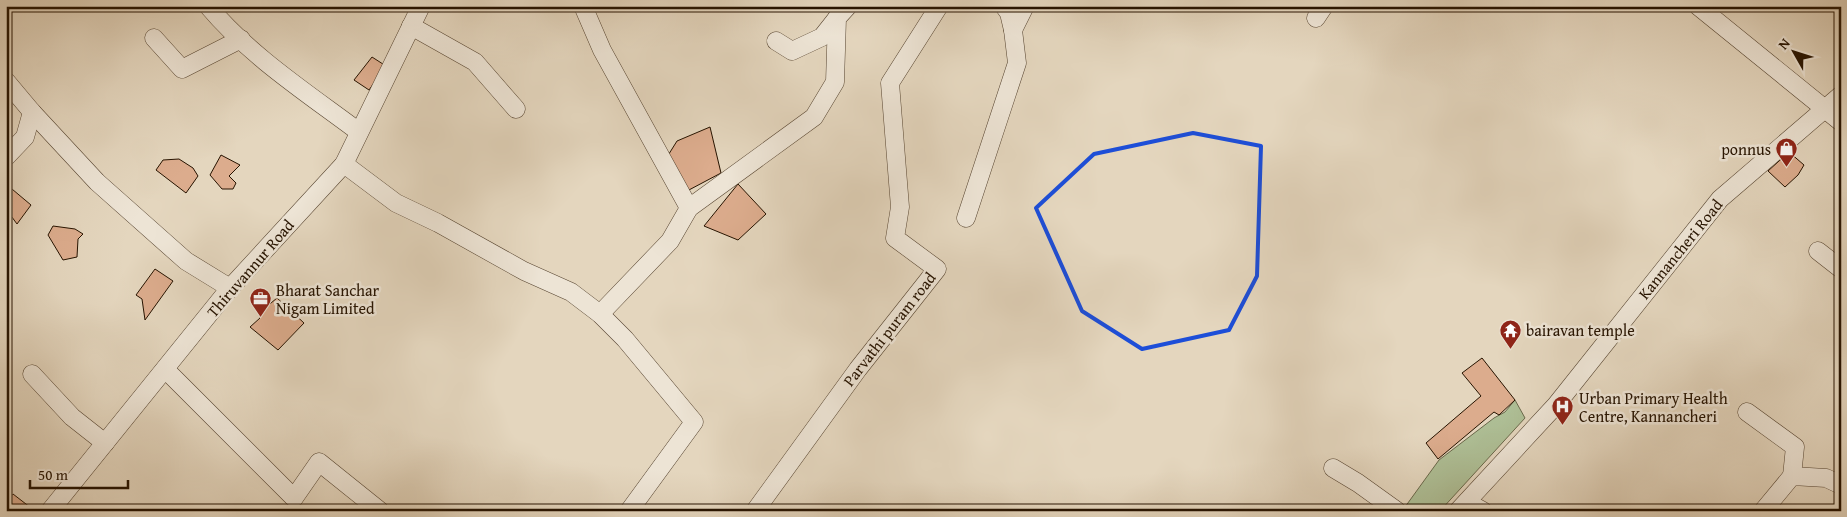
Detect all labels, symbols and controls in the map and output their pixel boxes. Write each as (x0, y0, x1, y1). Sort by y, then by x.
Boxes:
north arrow (1770, 28, 1820, 78)
text: N (1773, 33, 1795, 54)
place label: ponnus (1721, 137, 1771, 161)
shop icon: ponnus (1775, 137, 1799, 168)
street label: Kannancheri Road (1632, 193, 1728, 304)
street label: Thiruvannur Road (201, 213, 300, 322)
street label: Parvathi puram road (837, 266, 942, 391)
place label: Bharat Sanchar Nigam Limited (276, 278, 380, 320)
office icon: Bharat Sanchar Nigam Limited (248, 287, 272, 318)
temple icon: bairavan temple (1498, 318, 1522, 349)
place label: bairavan temple (1526, 318, 1635, 342)
place label: Urban Primary Health Centre, Kannancheri (1579, 386, 1728, 428)
hospital icon: Urban Primary Health Centre, Kannancheri (1551, 395, 1575, 426)
scale bar (30, 457, 128, 489)
text: 50 m (38, 464, 69, 485)

